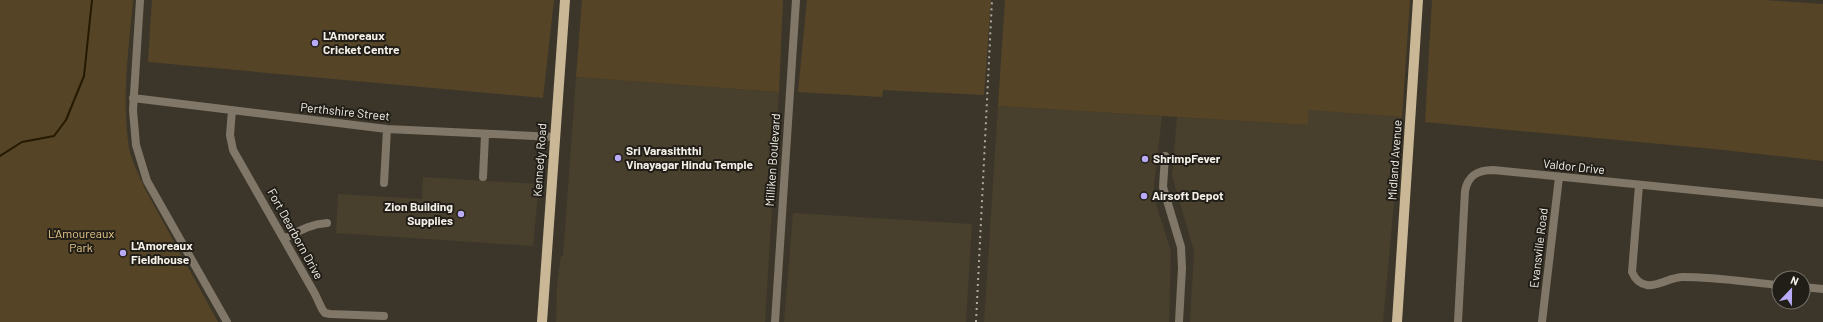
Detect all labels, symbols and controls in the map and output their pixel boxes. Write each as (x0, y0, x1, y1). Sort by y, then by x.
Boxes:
place label: L'Amoreaux Cricket Centre (323, 28, 400, 56)
marker: L'Amoreaux Cricket Centre (310, 38, 320, 48)
street label: Perthshire Street (300, 99, 391, 123)
street label: Milliken Boulevard (762, 113, 782, 207)
street label: Midland Avenue (1384, 119, 1404, 201)
street label: Kennedy Road (529, 123, 549, 197)
place label: Sri Varasiththi Vinayagar Hindu Temple (626, 143, 754, 171)
place label: ShrimpFever (1153, 151, 1221, 165)
marker: Sri Varasiththi Vinayagar Hindu Temple (613, 153, 623, 163)
marker: ShrimpFever (1140, 154, 1150, 164)
street label: Valdor Drive (1543, 156, 1606, 176)
street label: Fort Dearborn Drive (265, 186, 327, 281)
place label: Airsoft Depot (1152, 188, 1224, 202)
marker: Airsoft Depot (1139, 191, 1149, 201)
place label: Zion Building Supplies (385, 199, 453, 227)
street label: Evansville Road (1526, 207, 1550, 289)
marker: Zion Building Supplies (456, 209, 466, 219)
park label: L'Amoureaux Park (48, 226, 114, 254)
place label: L'Amoreaux Fieldhouse (131, 238, 193, 266)
marker: L'Amoreaux Fieldhouse (118, 248, 128, 258)
north arrow (1771, 270, 1811, 310)
text: N (1789, 273, 1801, 288)

